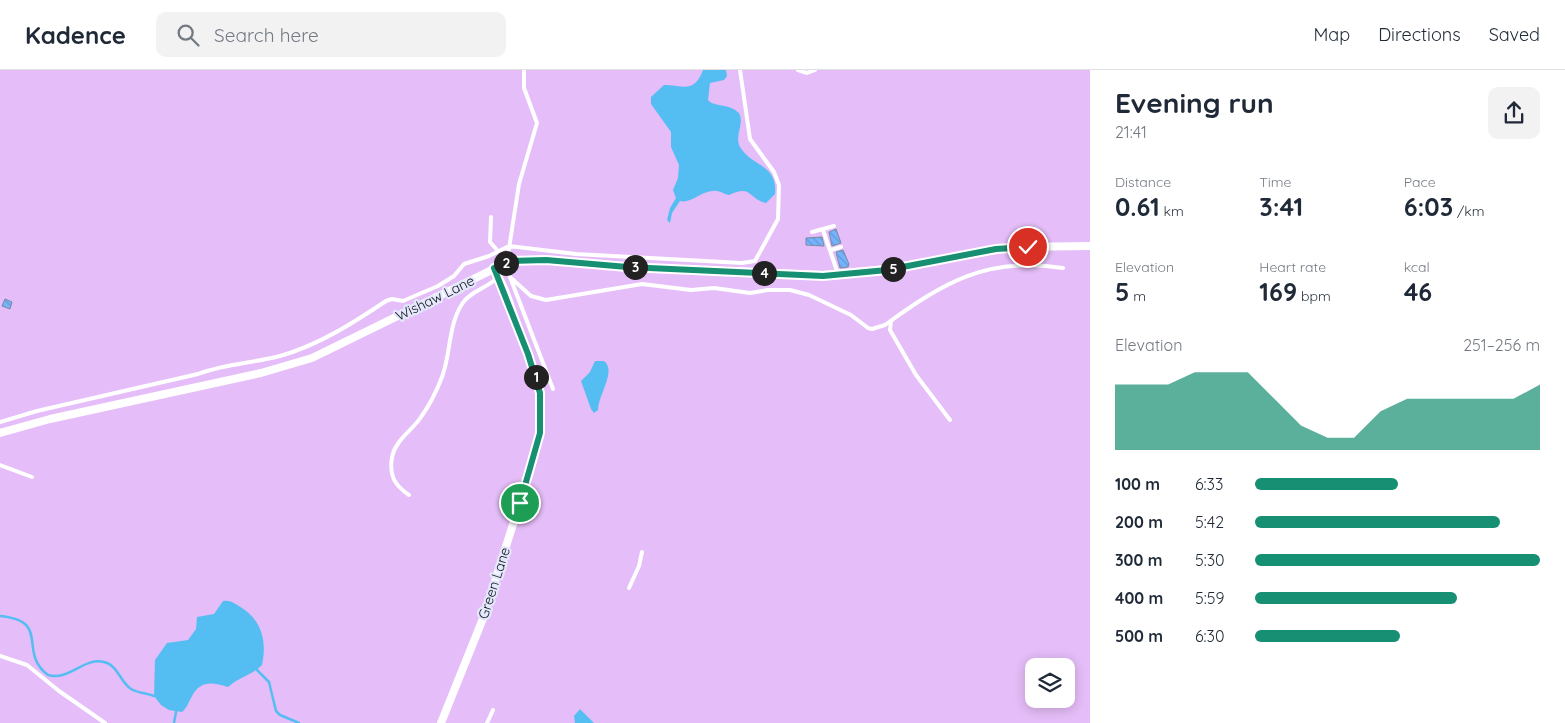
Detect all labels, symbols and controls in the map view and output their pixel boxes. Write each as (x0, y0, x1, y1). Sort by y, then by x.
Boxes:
search box (156, 12, 506, 57)
text: Kadence (25, 20, 126, 50)
icon: search (174, 21, 202, 49)
text: Search here (214, 23, 319, 47)
text: Map (1313, 23, 1350, 46)
text: Directions (1378, 23, 1461, 46)
text: Saved (1489, 23, 1540, 46)
text: Evening run (1115, 85, 1274, 120)
button: share (1488, 87, 1540, 139)
text: 21:41 (1115, 122, 1147, 142)
text: Distance (1115, 173, 1171, 191)
text: Time (1259, 173, 1291, 191)
text: Pace (1404, 173, 1436, 191)
text: 0.61 (1115, 191, 1160, 222)
text: 3:41 (1259, 191, 1303, 222)
text: 6:03 (1404, 191, 1453, 222)
text: km (1160, 202, 1184, 220)
text: /km (1453, 202, 1484, 220)
pin (1007, 226, 1049, 268)
icon: check (1014, 233, 1042, 261)
pin: 2 (494, 250, 518, 276)
text: 2 (503, 254, 510, 272)
pin: 3 (622, 254, 648, 280)
pin: 5 (880, 256, 906, 282)
text: 3 (632, 258, 639, 276)
text: Elevation (1115, 258, 1174, 276)
text: Heart rate (1259, 258, 1326, 276)
text: kcal (1404, 258, 1430, 276)
pin: 4 (752, 260, 776, 286)
text: 5 (889, 260, 898, 278)
text: 4 (760, 264, 769, 282)
street label: Wishaw Lane (393, 271, 478, 325)
text: 5 (1115, 276, 1129, 307)
text: 169 (1259, 276, 1297, 307)
text: 46 (1404, 276, 1432, 307)
text: m (1129, 287, 1146, 305)
text: bpm (1297, 287, 1331, 305)
text: Elevation (1115, 335, 1182, 355)
text: 251–256 m (1463, 335, 1540, 355)
pin: 1 (524, 364, 548, 390)
text: 1 (534, 368, 539, 386)
text: 100 m (1115, 474, 1160, 494)
text: 6:33 (1195, 474, 1223, 494)
pin (499, 482, 541, 524)
icon: arrive (506, 489, 534, 517)
text: 200 m (1115, 512, 1163, 532)
text: 5:42 (1195, 512, 1224, 532)
street label: Green Lane (474, 545, 514, 621)
text: 300 m (1115, 550, 1162, 570)
text: 5:30 (1195, 550, 1225, 570)
text: 400 m (1115, 588, 1163, 608)
text: 5:59 (1195, 588, 1224, 608)
text: 500 m (1115, 626, 1163, 646)
text: 6:30 (1195, 626, 1225, 646)
map controls (1025, 658, 1075, 708)
button: layers (1025, 658, 1075, 708)

